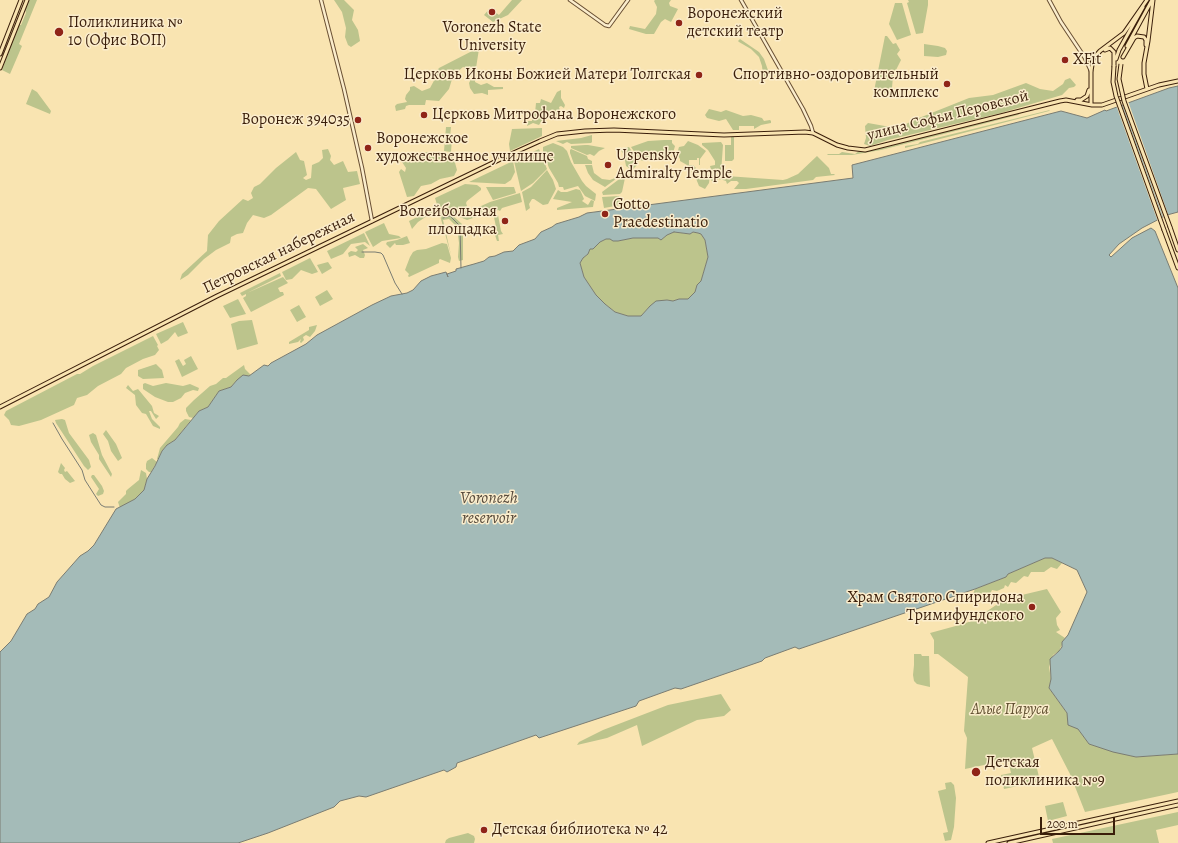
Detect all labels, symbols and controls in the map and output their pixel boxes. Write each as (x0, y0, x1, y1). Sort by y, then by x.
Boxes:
place label: Воронежский детский театр (687, 4, 784, 42)
marker: Voronezh State University (487, 7, 497, 17)
place label: Поликлиника № 10 (Офис ВОП) (68, 13, 183, 51)
place label: Voronezh State University (442, 18, 542, 56)
marker: Воронежский детский театр (674, 18, 684, 28)
marker: Поликлиника № 10 (Офис ВОП) (53, 26, 65, 38)
place label: XFit (1073, 50, 1101, 70)
marker: XFit (1060, 55, 1070, 65)
place label: Церковь Иконы Божией Матери Толгская (404, 65, 691, 85)
place label: Спортивно-оздоровительный комплекс (733, 65, 939, 103)
marker: Церковь Иконы Божией Матери Толгская (694, 70, 704, 80)
marker: Спортивно-оздоровительный комплекс (942, 79, 952, 89)
street label: улица Софьи Перовской (865, 87, 1031, 145)
place label: Церковь Митрофана Воронежского (432, 105, 676, 125)
place label: Воронеж 394035 (241, 110, 350, 130)
marker: Церковь Митрофана Воронежского (419, 110, 429, 120)
marker: Воронеж 394035 (353, 115, 363, 125)
place label: Воронежское художественное училище (376, 129, 554, 167)
marker: Воронежское художественное училище (363, 143, 373, 153)
place label: Uspensky Admiralty Temple (616, 146, 732, 184)
marker: Uspensky Admiralty Temple (603, 160, 613, 170)
place label: Gotto Praedestinatio (613, 195, 708, 233)
place label: Волейбольная площадка (399, 202, 497, 240)
street label: Петровская набережная (200, 208, 358, 298)
marker: Gotto Praedestinatio (600, 209, 610, 219)
marker: Волейбольная площадка (500, 216, 510, 226)
water label: Voronezh reservoir (460, 489, 518, 529)
place label: Храм Святого Спиридона Тримифундского (847, 588, 1024, 626)
marker: Храм Святого Спиридона Тримифундского (1027, 602, 1037, 612)
park label: Алые Паруса (971, 700, 1049, 720)
place label: Детская поликлиника №9 (985, 753, 1105, 791)
marker: Детская поликлиника №9 (970, 766, 982, 778)
scale bar (1042, 809, 1117, 835)
text: 200 m (1047, 816, 1078, 832)
place label: Детская библиотека № 42 (492, 820, 668, 840)
marker: Детская библиотека № 42 (479, 825, 489, 835)

